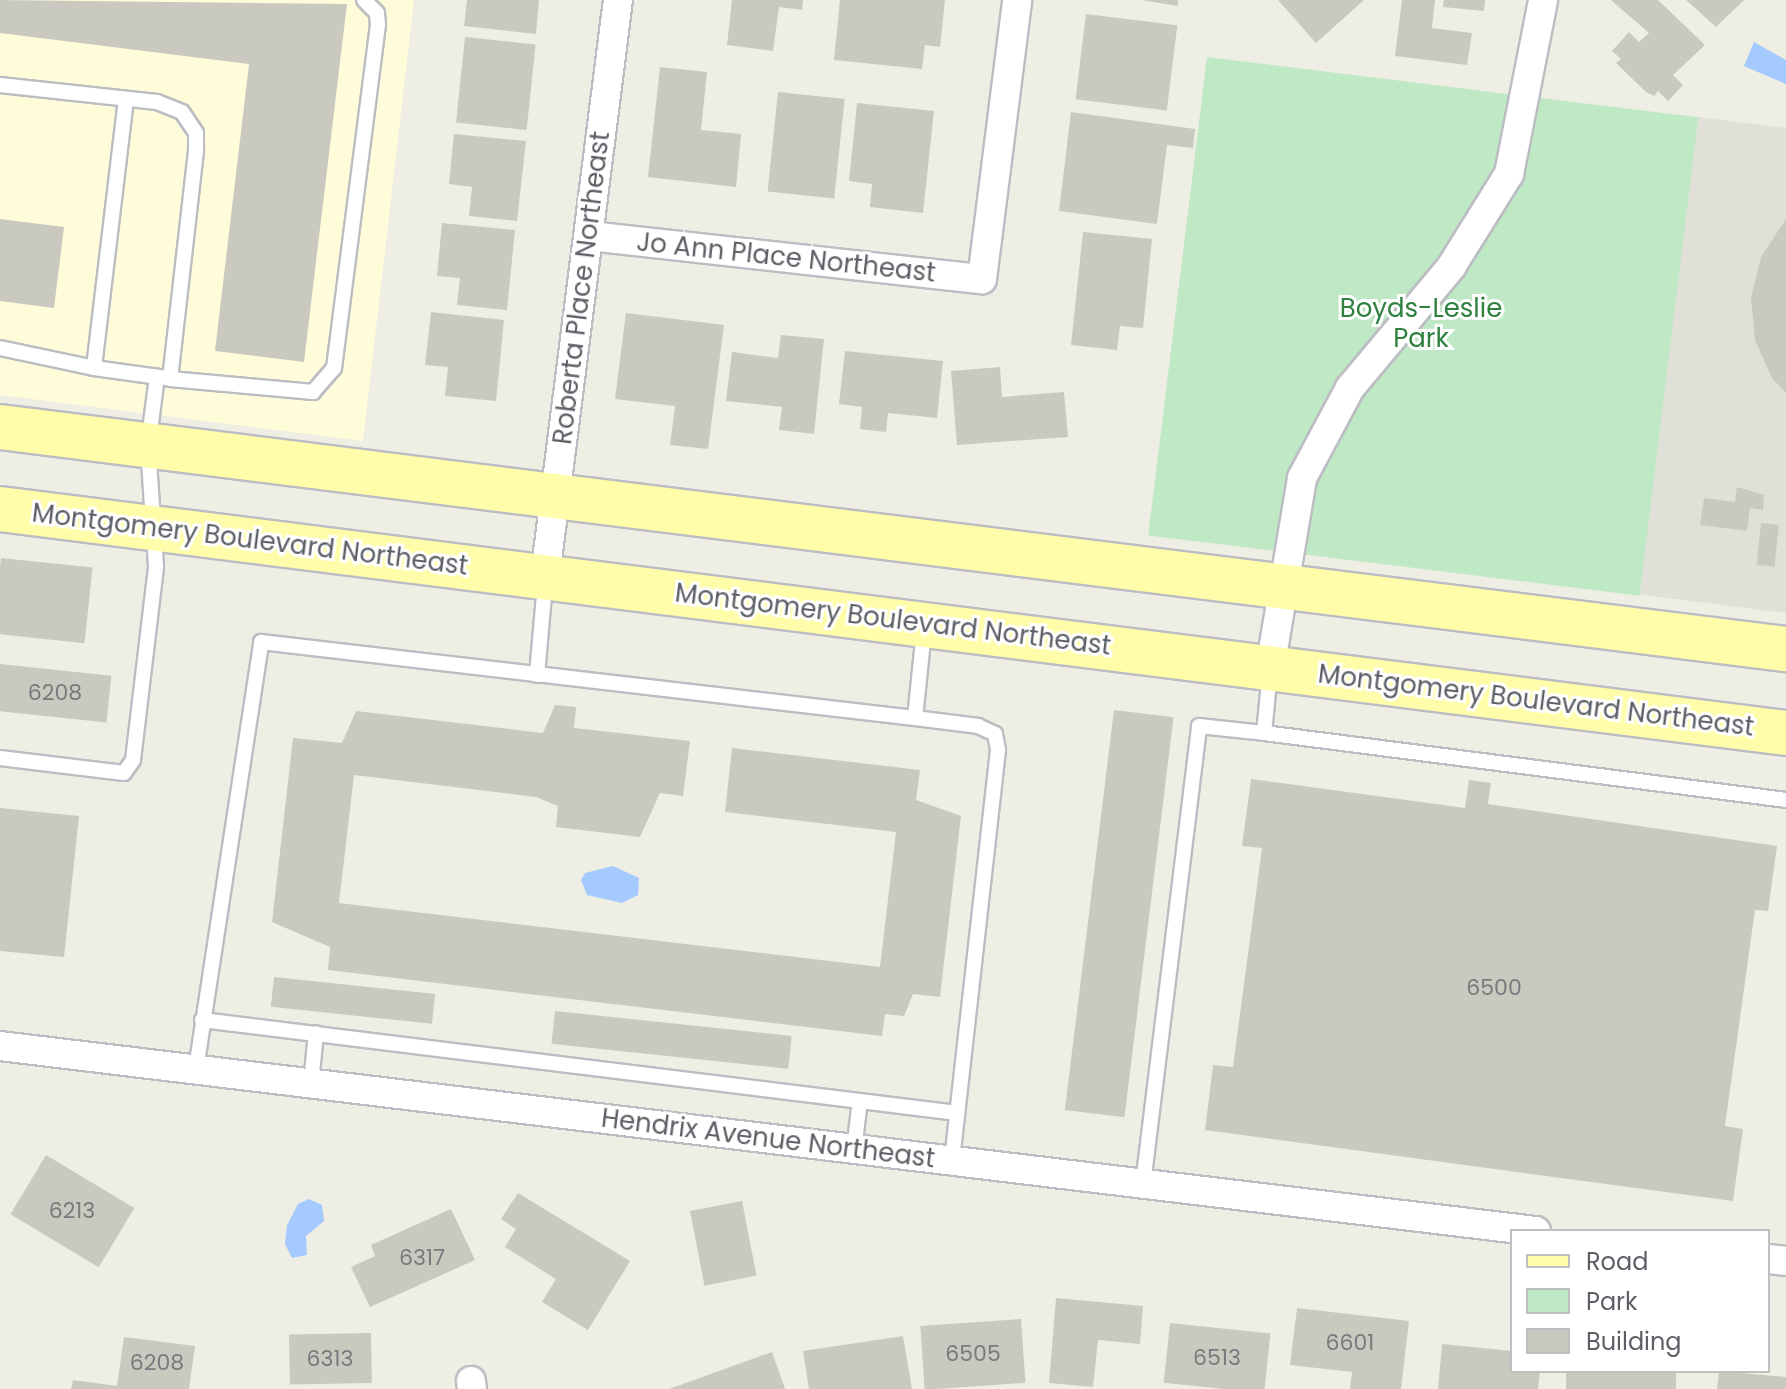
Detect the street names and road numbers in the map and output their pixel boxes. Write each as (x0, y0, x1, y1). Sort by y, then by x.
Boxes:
street label: Roberta Place Northeast (547, 130, 617, 446)
street label: Jo Ann Place Northeast (635, 227, 937, 289)
street label: Montgomery Boulevard Northeast (30, 498, 470, 582)
street label: Montgomery Boulevard Northeast (673, 578, 1113, 662)
street label: Montgomery Boulevard Northeast (1316, 659, 1756, 743)
street label: Hendrix Avenue Northeast (599, 1103, 937, 1175)

